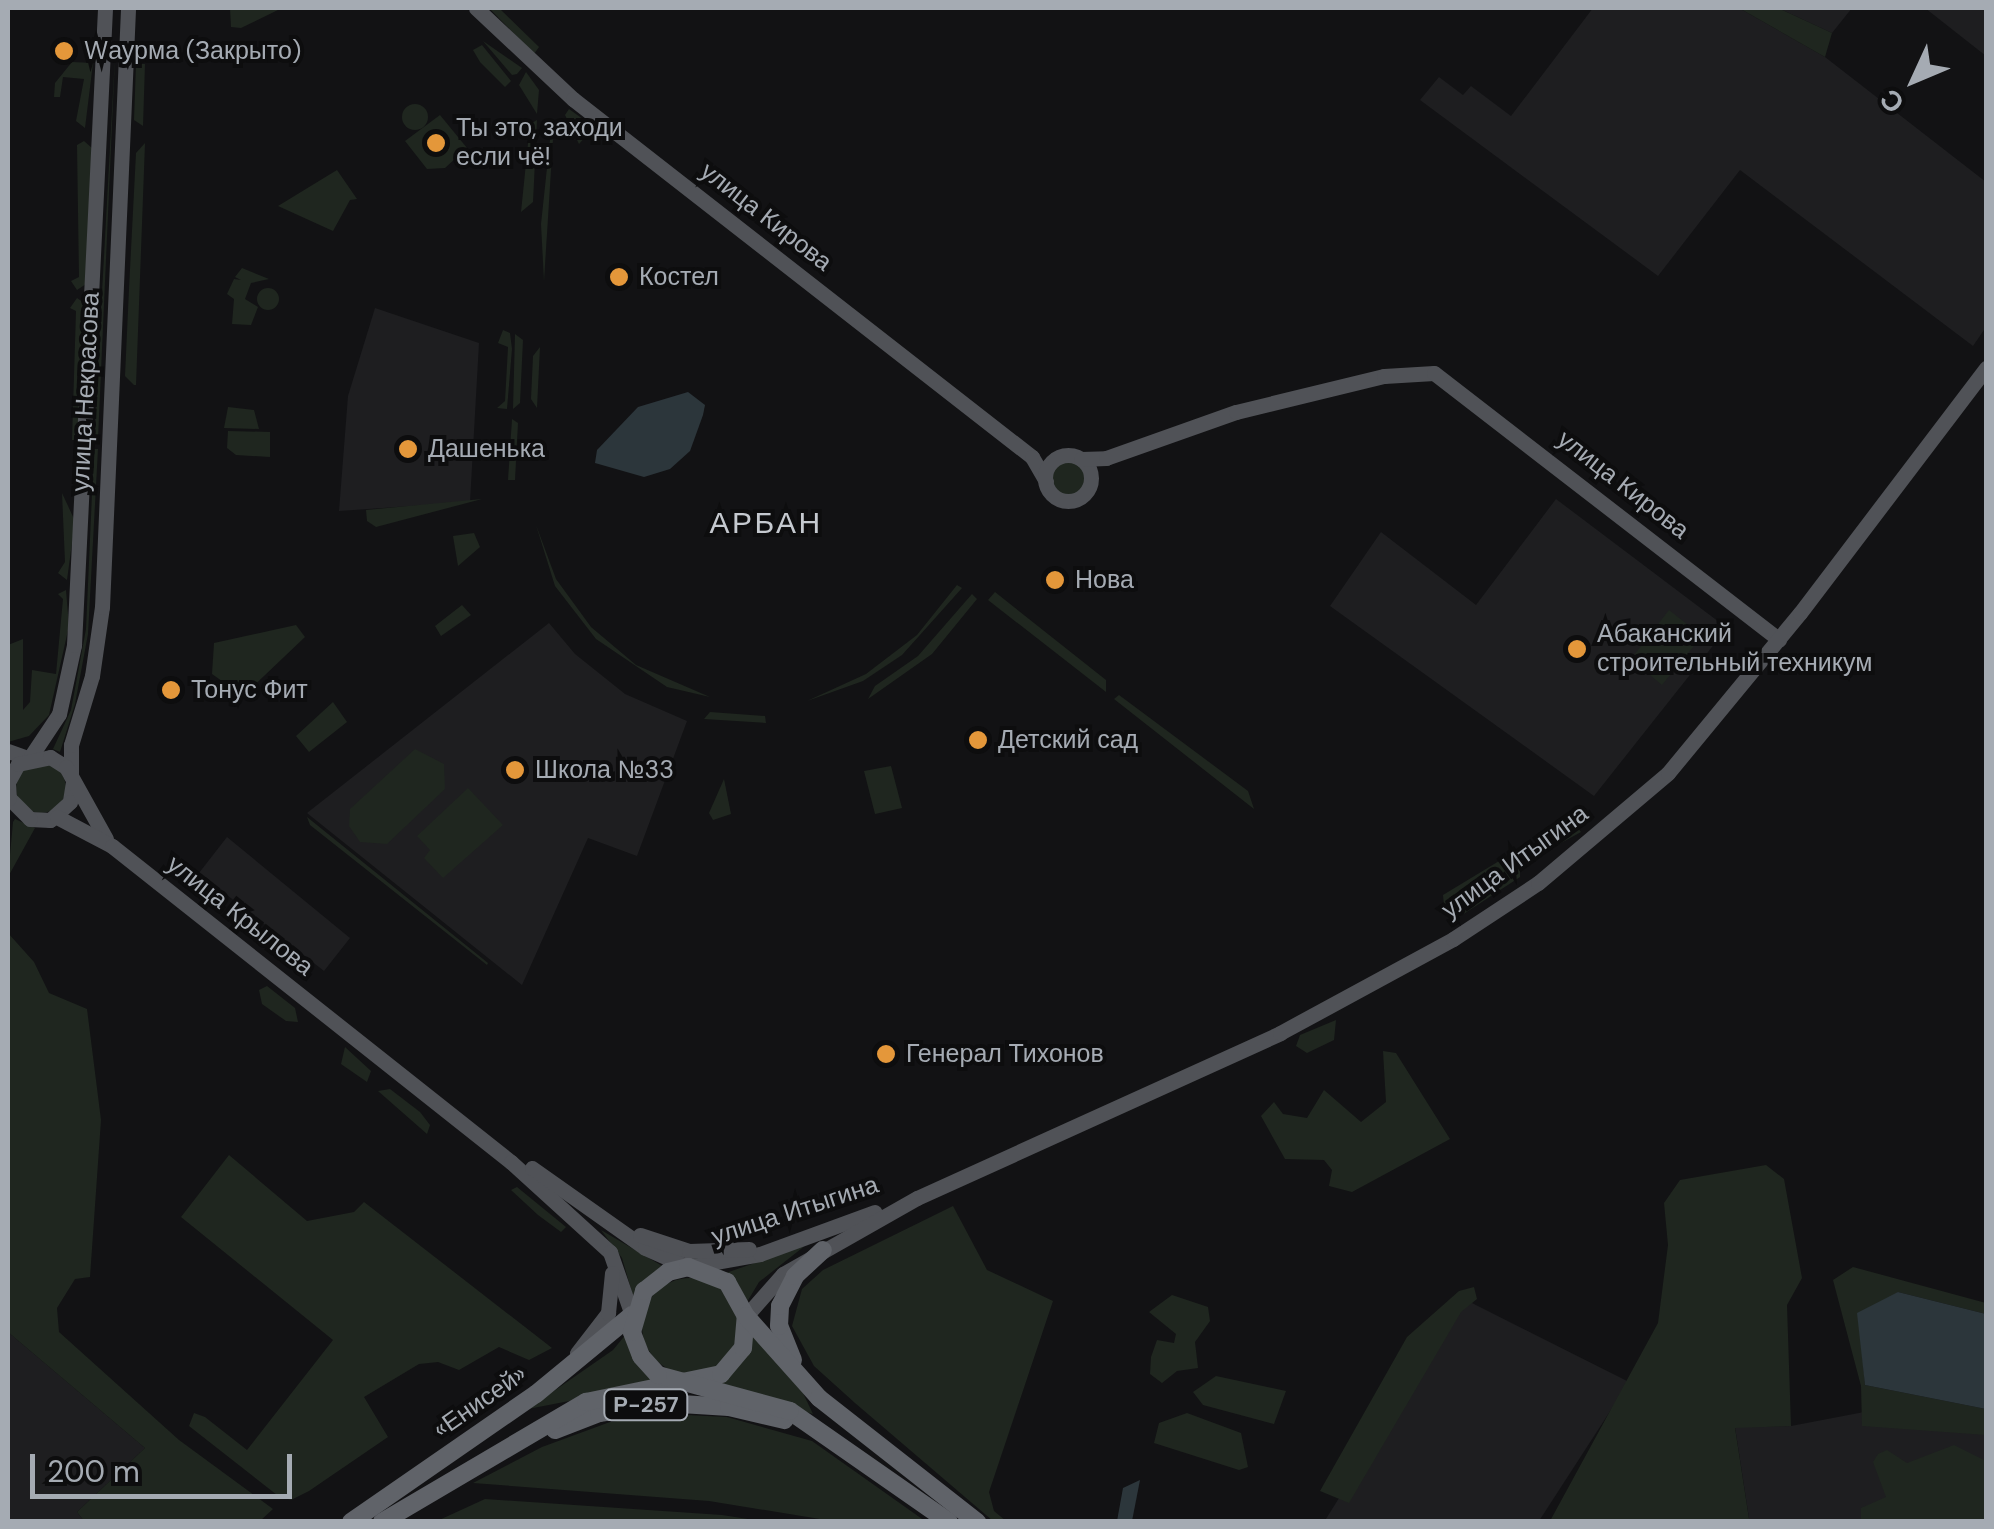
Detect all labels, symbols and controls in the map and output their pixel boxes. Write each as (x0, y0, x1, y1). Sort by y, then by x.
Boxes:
north arrow (1864, 30, 1964, 130)
place label: Wаурма (Закрыто) (84, 36, 301, 66)
marker: Wаурма (Закрыто) (53, 40, 75, 62)
text: С (1872, 81, 1912, 121)
place label: Ты это, заходи если чё! (456, 114, 623, 173)
marker: Ты это, заходи если чё! (425, 132, 447, 154)
street label: улица Кирова (694, 156, 838, 278)
place label: Костел (639, 262, 719, 292)
marker: Костел (608, 266, 630, 288)
street label: улица Некрасова (66, 292, 106, 492)
street label: улица Кирова (1551, 424, 1695, 546)
place label: Дашенька (428, 434, 545, 464)
marker: Дашенька (397, 438, 419, 460)
district label: АРБАН (709, 505, 823, 541)
place label: Нова (1075, 565, 1134, 595)
marker: Нова (1044, 569, 1066, 591)
place label: Абаканский строительный техникум (1597, 620, 1872, 679)
marker: Абаканский строительный техникум (1566, 638, 1588, 660)
place label: Тонус Фит (191, 675, 308, 705)
marker: Тонус Фит (160, 679, 182, 701)
place label: Детский сад (998, 725, 1138, 755)
marker: Детский сад (967, 729, 989, 751)
place label: Школа №33 (535, 755, 674, 785)
marker: Школа №33 (504, 759, 526, 781)
street label: улица Итыгина (1436, 799, 1594, 925)
street label: улица Крылова (161, 850, 319, 982)
place label: Генерал Тихонов (906, 1039, 1104, 1069)
marker: Генерал Тихонов (875, 1043, 897, 1065)
street label: улица Итыгина (708, 1170, 882, 1252)
street label: «Енисей» (427, 1359, 533, 1445)
road number: Р-257 (601, 1388, 691, 1422)
scale bar (35, 1434, 298, 1496)
text: 200 m (47, 1452, 140, 1491)

